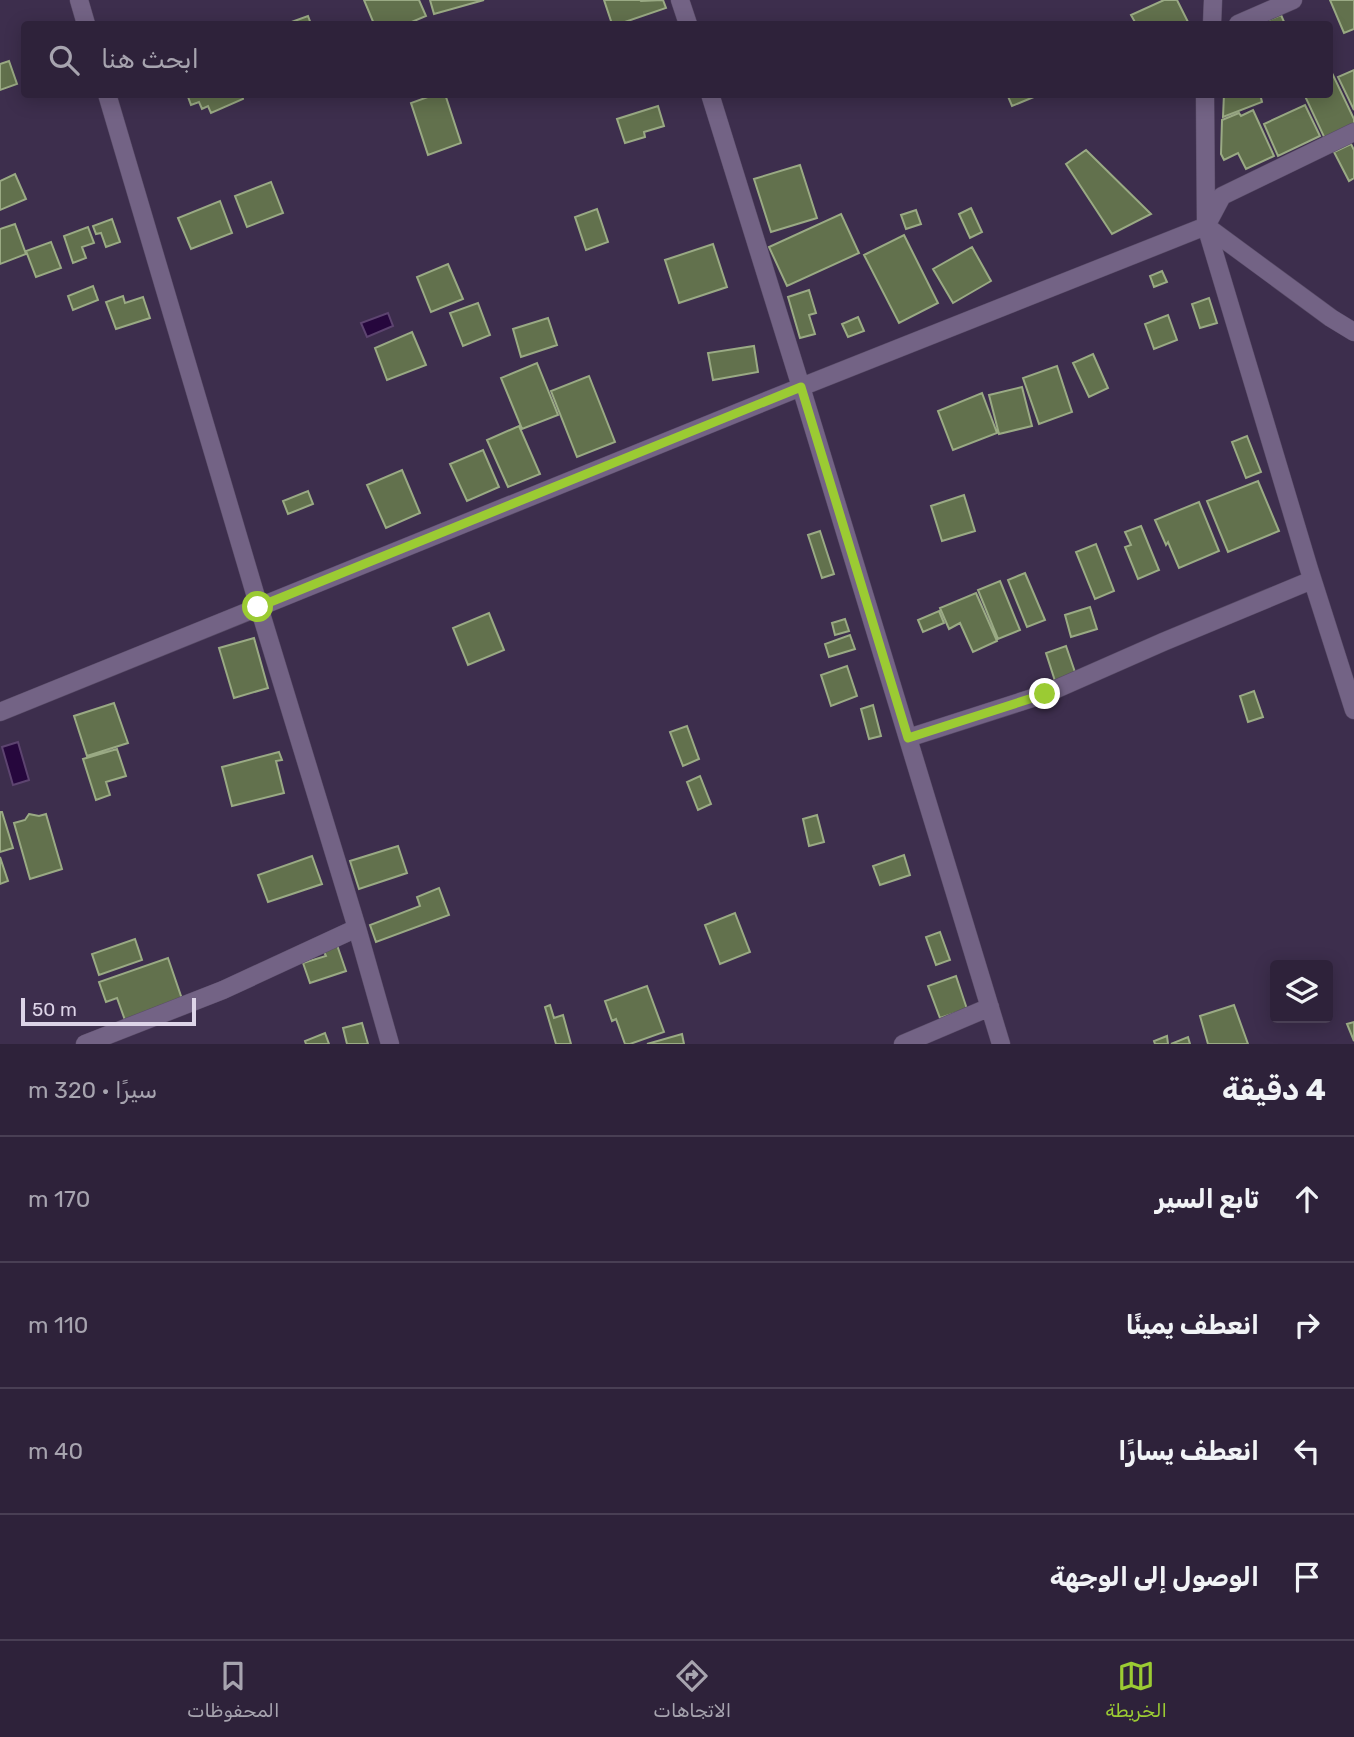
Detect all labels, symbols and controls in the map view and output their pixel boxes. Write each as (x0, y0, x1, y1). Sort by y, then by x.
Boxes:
search box (21, 21, 1333, 98)
icon: search (45, 41, 83, 79)
text: ابحث هنا (101, 44, 199, 75)
route start (242, 591, 273, 622)
route end (1029, 678, 1060, 709)
map controls (1270, 960, 1333, 1023)
button: layers (1270, 960, 1333, 1023)
scale bar (21, 995, 196, 1027)
text: 50 m (32, 998, 77, 1021)
text: 4 دقيقة (1222, 1072, 1326, 1108)
text: سيرًا · 320 m (28, 1076, 157, 1104)
icon: ahead (1288, 1180, 1326, 1218)
text: تابع السير (1155, 1184, 1259, 1215)
text: 170 m (28, 1185, 90, 1213)
icon: right (1288, 1306, 1326, 1344)
text: انعطف يمينًا (1126, 1310, 1259, 1341)
text: 110 m (28, 1311, 88, 1339)
icon: left (1288, 1432, 1326, 1470)
text: انعطف يسارًا (1118, 1436, 1259, 1467)
text: 40 m (28, 1437, 83, 1465)
icon: arrive (1288, 1558, 1326, 1596)
text: الوصول إلى الوجهة (1050, 1562, 1259, 1593)
tab: المحفوظات (187, 1657, 279, 1722)
tab: الاتجاهات (653, 1657, 731, 1722)
tab: الخريطة (1105, 1657, 1167, 1722)

